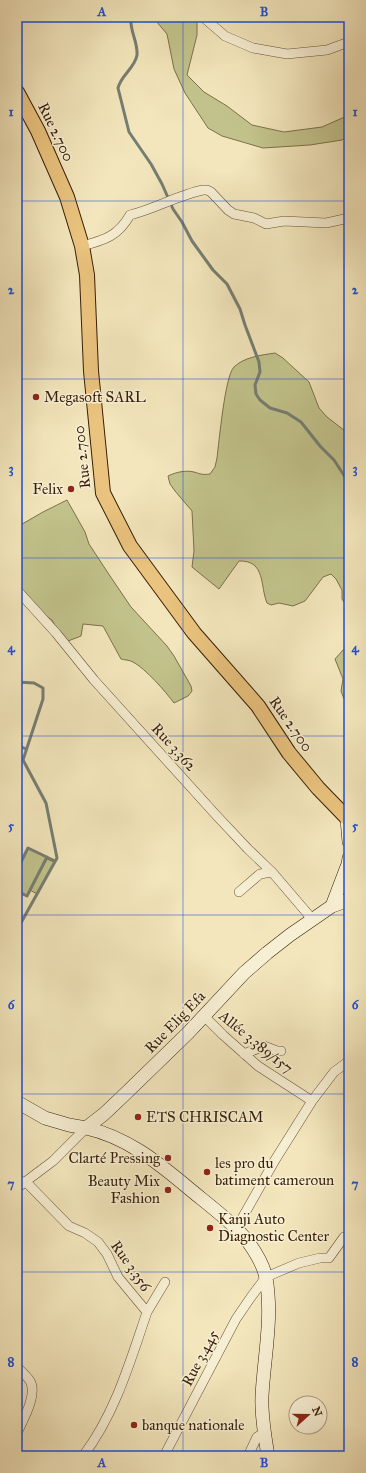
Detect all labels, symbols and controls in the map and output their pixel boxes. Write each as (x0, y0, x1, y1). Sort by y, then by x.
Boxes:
text: A (97, 4, 107, 20)
text: B (260, 4, 269, 20)
street label: Rue 2.700 (34, 100, 78, 164)
text: 1 (8, 104, 14, 120)
text: 1 (352, 104, 358, 120)
text: 2 (8, 282, 15, 298)
text: 2 (352, 282, 359, 298)
place label: Megasoft SARL (44, 388, 146, 406)
marker: Megasoft SARL (31, 392, 41, 402)
street label: Rue 2.700 (70, 425, 94, 489)
text: 3 (8, 461, 14, 477)
text: 3 (352, 461, 358, 477)
place label: Felix (32, 480, 63, 498)
marker: Felix (66, 484, 76, 494)
text: 4 (7, 640, 15, 656)
text: 4 (351, 640, 359, 656)
street label: Rue 2.700 (265, 693, 317, 755)
street label: Rue 3.362 (148, 719, 201, 775)
text: 5 (8, 818, 15, 834)
text: 5 (352, 818, 359, 834)
street label: Rue Elig Efa (141, 987, 209, 1057)
text: 6 (8, 997, 16, 1013)
text: 6 (352, 997, 360, 1013)
street label: Allée 3.389/157 (215, 1006, 297, 1077)
place label: ETS CHRISCAM (146, 1108, 264, 1126)
marker: ETS CHRISCAM (133, 1112, 143, 1122)
place label: Clarté Pressing (69, 1149, 161, 1167)
marker: Clarté Pressing (163, 1153, 173, 1163)
place label: les pro du batiment cameroun (215, 1154, 334, 1189)
marker: les pro du batiment cameroun (202, 1167, 212, 1177)
place label: Beauty Mix Fashion (88, 1172, 160, 1207)
text: 7 (8, 1176, 15, 1192)
text: 7 (352, 1176, 359, 1192)
marker: Beauty Mix Fashion (163, 1185, 173, 1195)
place label: Kanji Auto Diagnostic Center (218, 1210, 330, 1245)
marker: Kanji Auto Diagnostic Center (205, 1223, 215, 1233)
street label: Rue 3.356 (107, 1237, 156, 1296)
street label: Rue 3.445 (178, 1327, 222, 1389)
text: 8 (8, 1354, 15, 1370)
text: 8 (352, 1354, 359, 1370)
north arrow (288, 1395, 328, 1435)
text: N (309, 1405, 325, 1419)
place label: banque nationale (142, 1416, 245, 1435)
marker: banque nationale (129, 1420, 139, 1430)
text: A (97, 1455, 107, 1471)
text: B (260, 1455, 269, 1471)

